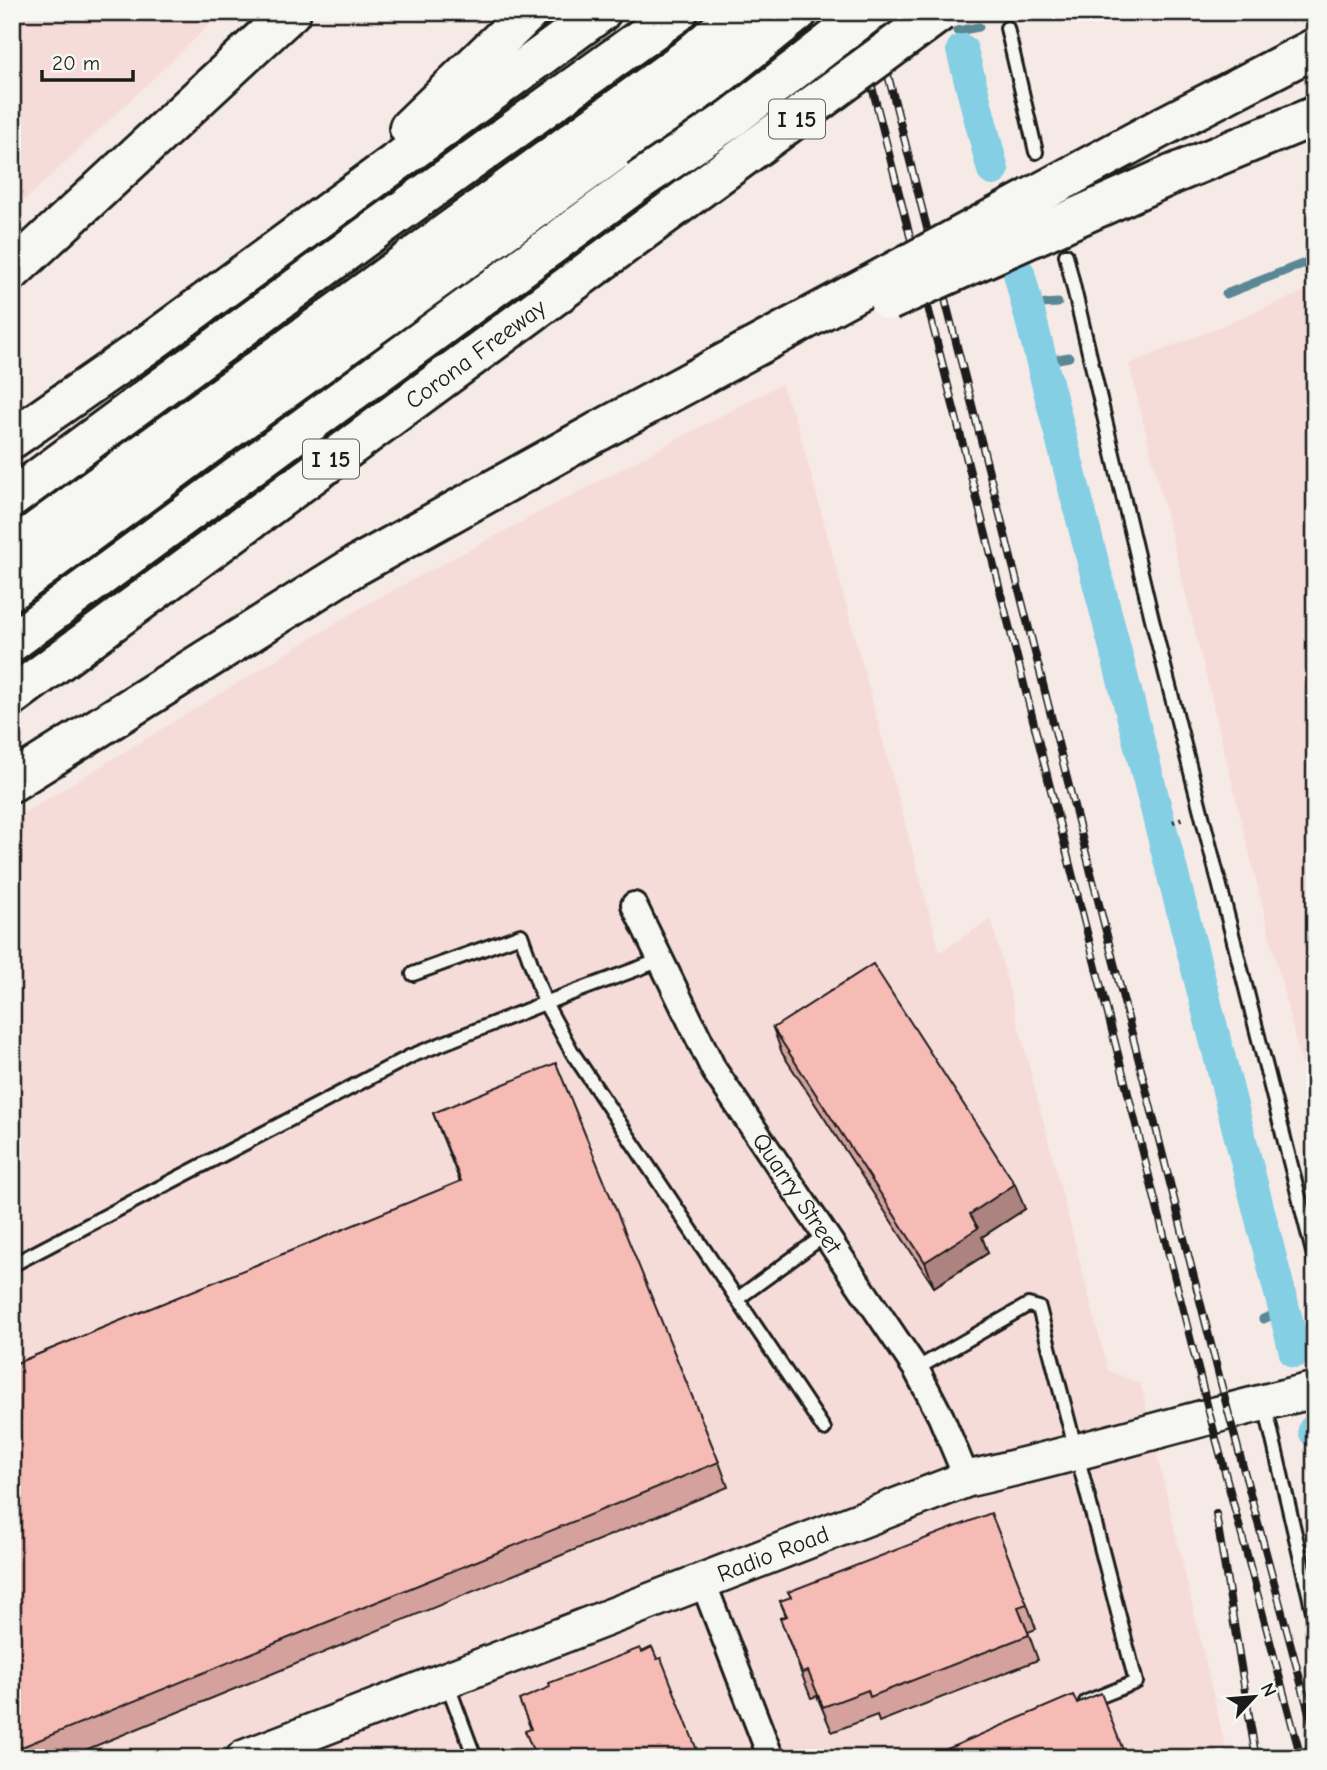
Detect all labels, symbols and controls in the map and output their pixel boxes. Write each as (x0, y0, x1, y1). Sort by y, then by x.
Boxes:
scale bar (42, 38, 133, 82)
text: 20 m (52, 51, 100, 75)
road number: I 15 (769, 100, 825, 138)
street label: Corona Freeway (400, 293, 551, 415)
road number: I 15 (303, 440, 359, 478)
street label: Quarry Street (747, 1127, 849, 1260)
street label: Radio Road (713, 1520, 833, 1588)
north arrow (1218, 1662, 1288, 1732)
text: N (1256, 1680, 1281, 1700)

